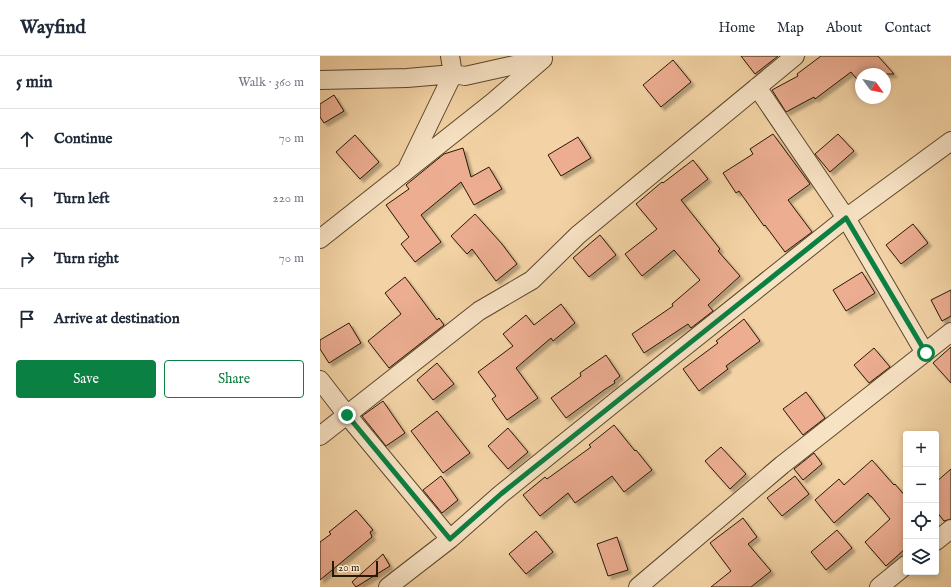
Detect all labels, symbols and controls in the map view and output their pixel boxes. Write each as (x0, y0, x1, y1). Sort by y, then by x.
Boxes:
text: Wayfind (20, 16, 86, 40)
text: Home (719, 19, 755, 37)
text: Map (777, 19, 804, 37)
text: About (826, 19, 862, 37)
text: Contact (884, 19, 931, 37)
north arrow (855, 68, 891, 104)
text: 5 min (16, 72, 53, 93)
text: Walk · 360 m (238, 74, 304, 91)
icon: ahead (16, 128, 38, 150)
text: Continue (54, 129, 112, 148)
text: 70 m (279, 130, 304, 147)
icon: left (16, 188, 38, 210)
text: Turn left (54, 189, 110, 208)
text: 220 m (273, 190, 304, 207)
icon: right (16, 248, 38, 270)
text: Turn right (54, 249, 119, 268)
text: 70 m (279, 250, 304, 267)
icon: arrive (16, 308, 38, 330)
text: Arrive at destination (54, 309, 180, 328)
route start (917, 344, 935, 362)
button: Save (16, 360, 156, 398)
button: Share (164, 360, 304, 398)
route end (338, 406, 356, 424)
map controls (903, 431, 939, 575)
button: + (903, 431, 939, 467)
button: − (903, 467, 939, 503)
button: locate (903, 503, 939, 539)
button: layers (903, 539, 939, 575)
scale bar (332, 559, 378, 578)
text: 20 m (338, 561, 359, 575)

